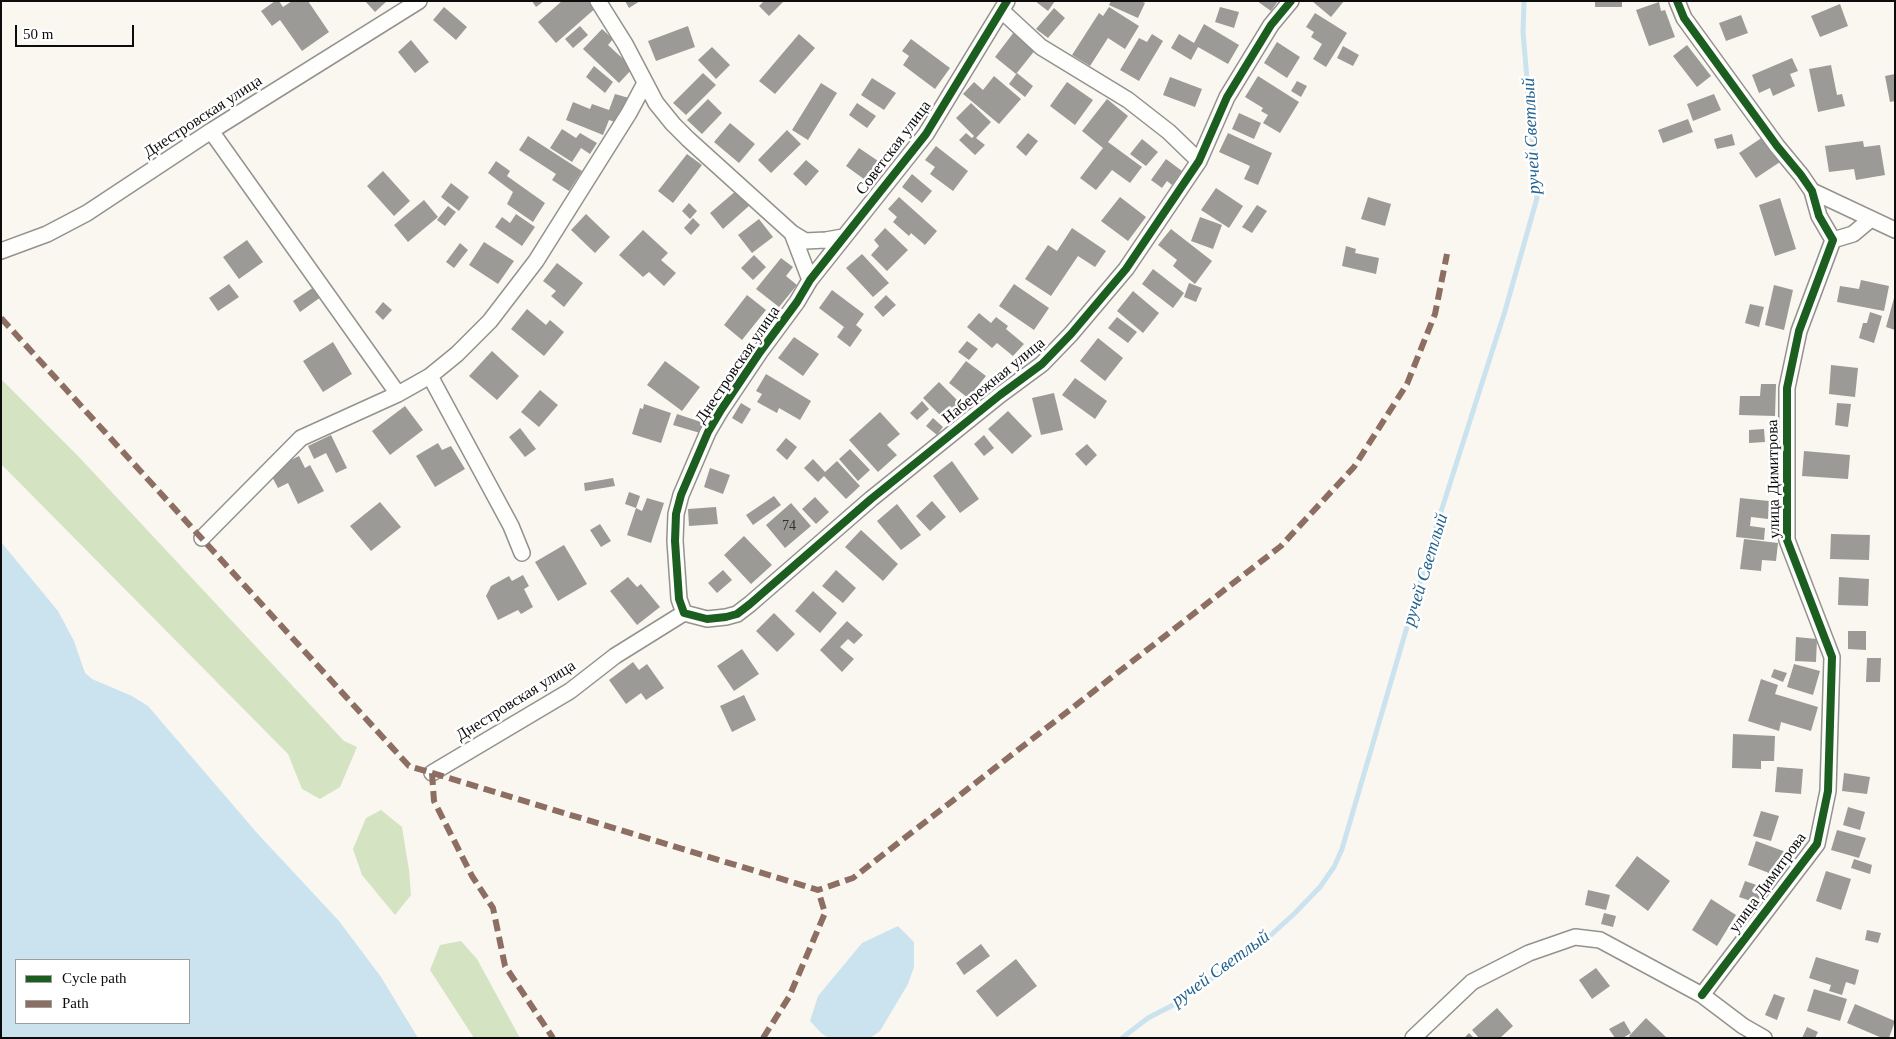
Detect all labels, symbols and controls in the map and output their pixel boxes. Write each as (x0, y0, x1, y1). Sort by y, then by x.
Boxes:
scale bar (18, 15, 136, 47)
text: 50 m (23, 26, 53, 42)
street label: Днестровская улица (140, 72, 266, 162)
water label: ручей Светлый (1518, 77, 1546, 195)
street label: Советская улица (852, 97, 936, 199)
street label: Днестровская улица (692, 303, 784, 427)
street label: Набережная улица (939, 334, 1049, 428)
street label: улица Димитрова (1763, 419, 1785, 539)
water label: ручей Светлый (1399, 511, 1453, 629)
house number: 74 (782, 518, 796, 534)
street label: Днестровская улица (453, 656, 579, 746)
street label: улица Димитрова (1725, 829, 1811, 937)
water label: ручей Светлый (1168, 926, 1274, 1012)
legend (15, 959, 190, 1024)
text: Cycle path (62, 970, 127, 986)
text: Path (62, 995, 89, 1011)

